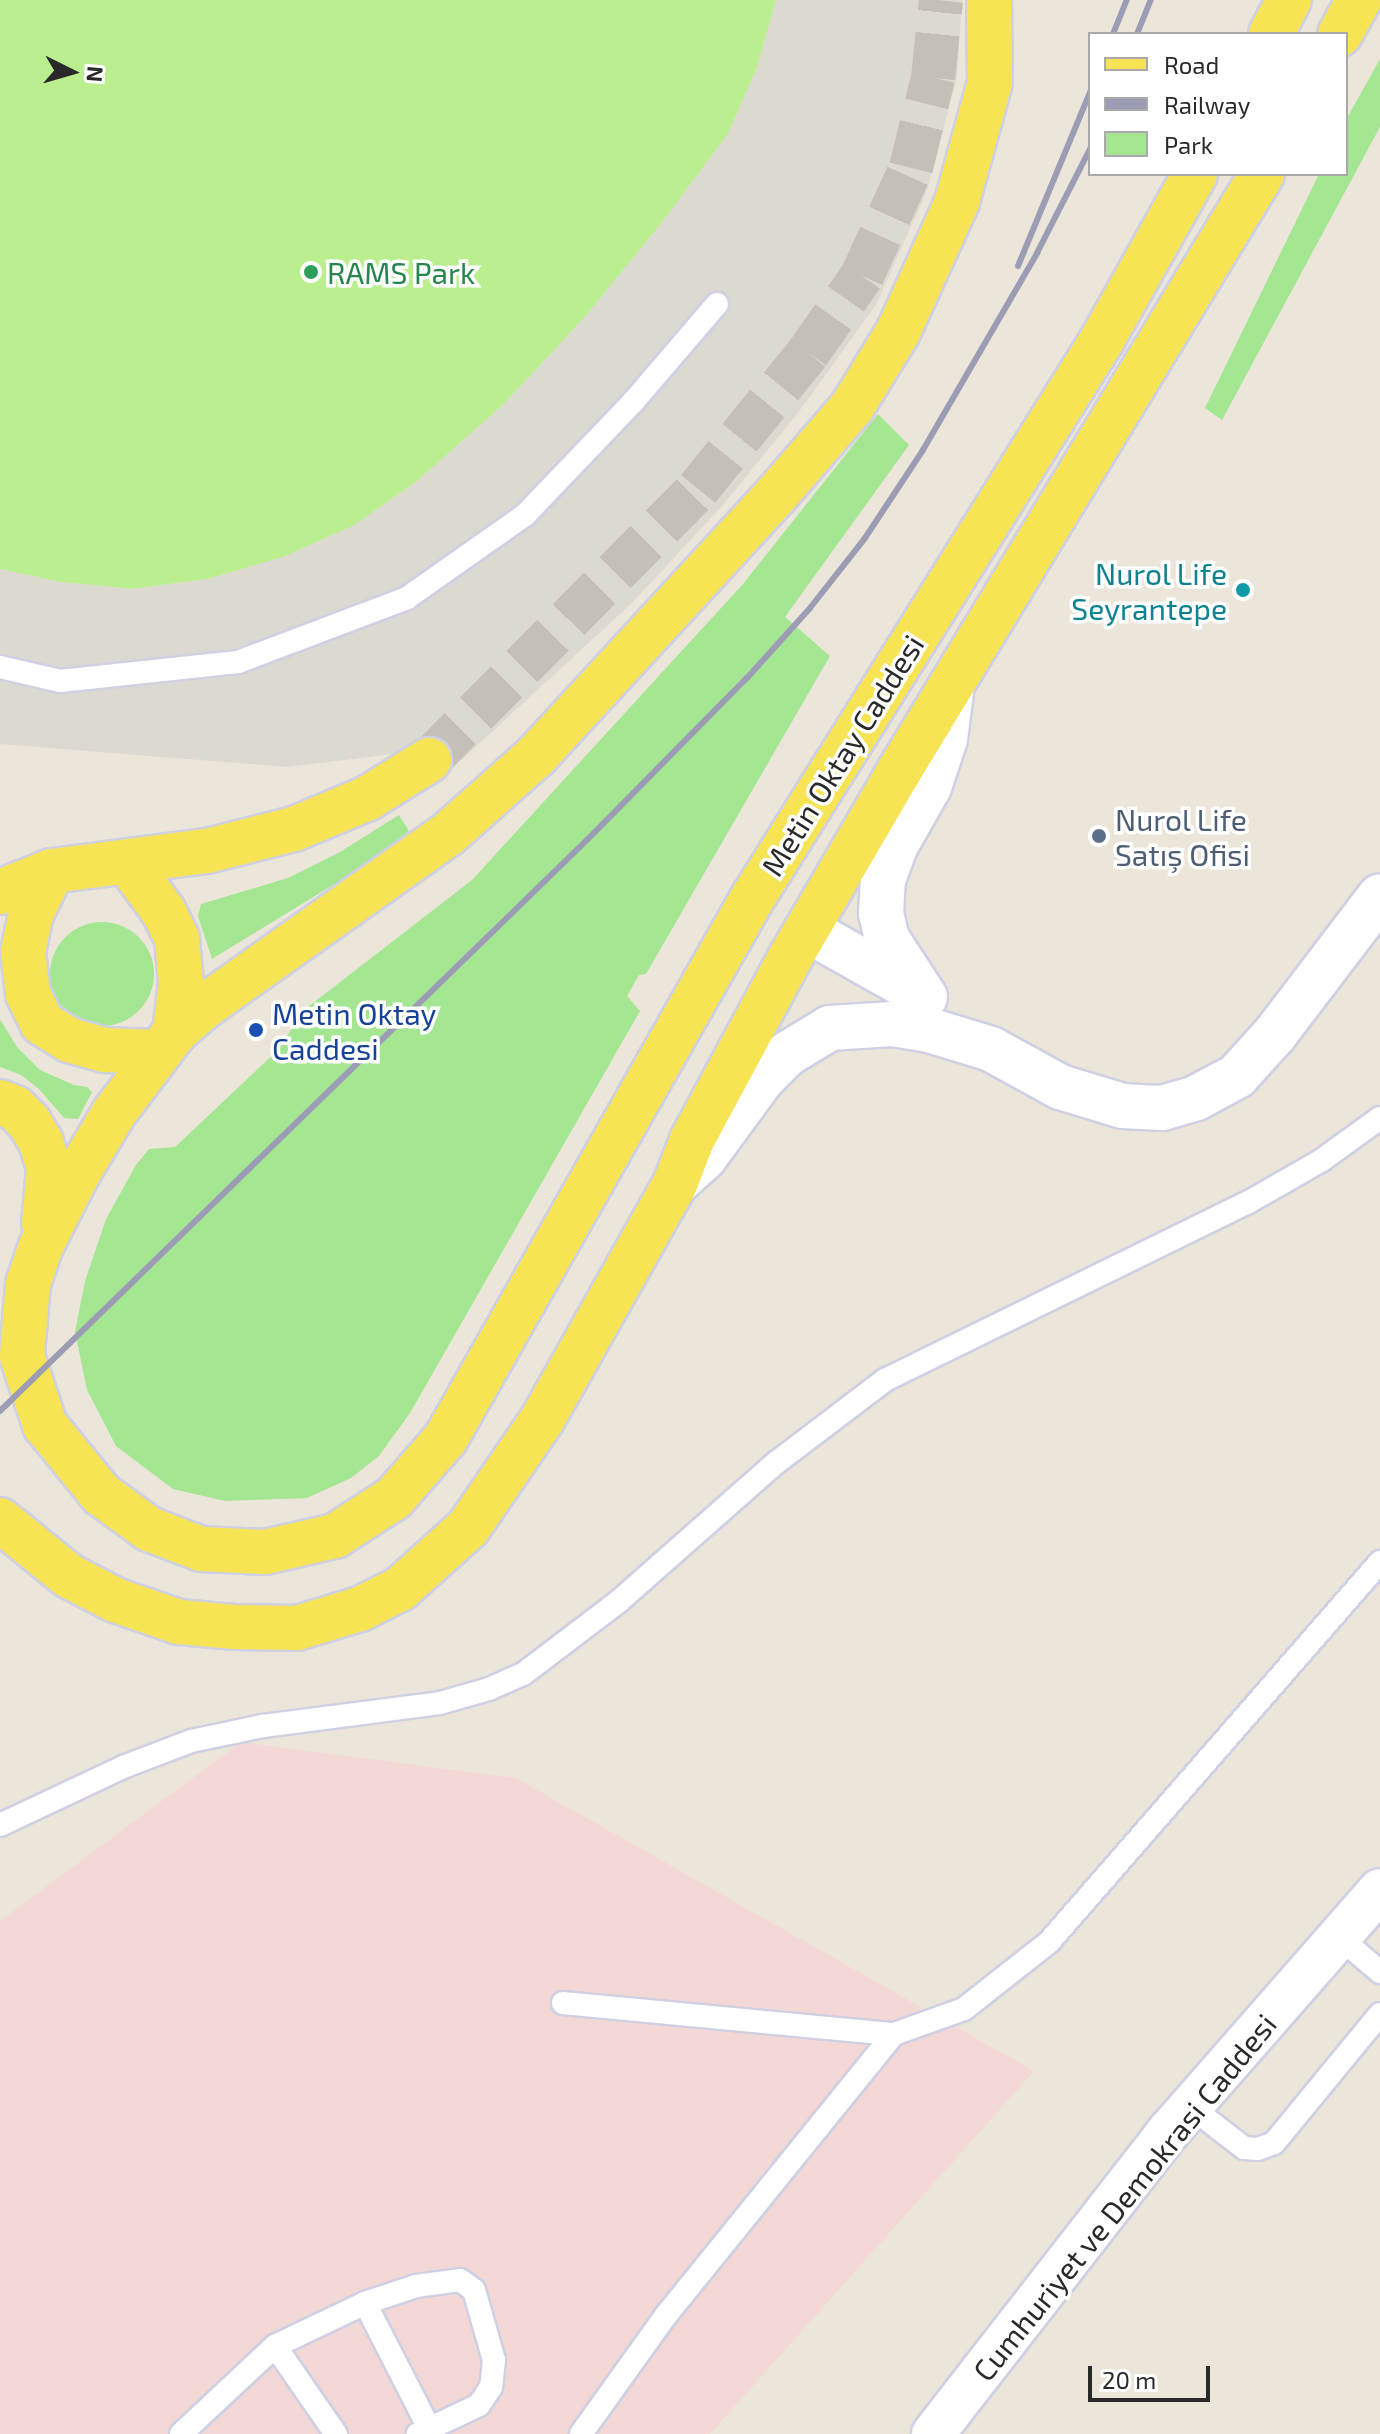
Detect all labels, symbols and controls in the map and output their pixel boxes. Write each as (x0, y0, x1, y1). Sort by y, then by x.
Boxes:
north arrow (32, 32, 112, 112)
legend (1088, 32, 1348, 176)
text: Road (1164, 50, 1219, 79)
text: N (82, 65, 110, 83)
text: Railway (1164, 90, 1250, 119)
text: Park (1164, 130, 1213, 159)
place label: RAMS Park (327, 254, 475, 290)
marker: RAMS Park (302, 263, 320, 281)
place label: Nurol Life Seyrantepe (1071, 555, 1227, 626)
marker: Nurol Life Seyrantepe (1234, 581, 1252, 599)
street label: Metin Oktay Caddesi (753, 628, 931, 882)
place label: Nurol Life Satış Ofisi (1115, 801, 1250, 872)
marker: Nurol Life Satış Ofisi (1090, 827, 1108, 845)
place label: Metin Oktay Caddesi (272, 995, 436, 1066)
marker: Metin Oktay Caddesi (247, 1021, 265, 1039)
street label: Cumhuriyet ve Demokrasi Caddesi (965, 2006, 1283, 2388)
scale bar (1092, 2350, 1214, 2400)
text: 20 m (1102, 2365, 1156, 2394)

